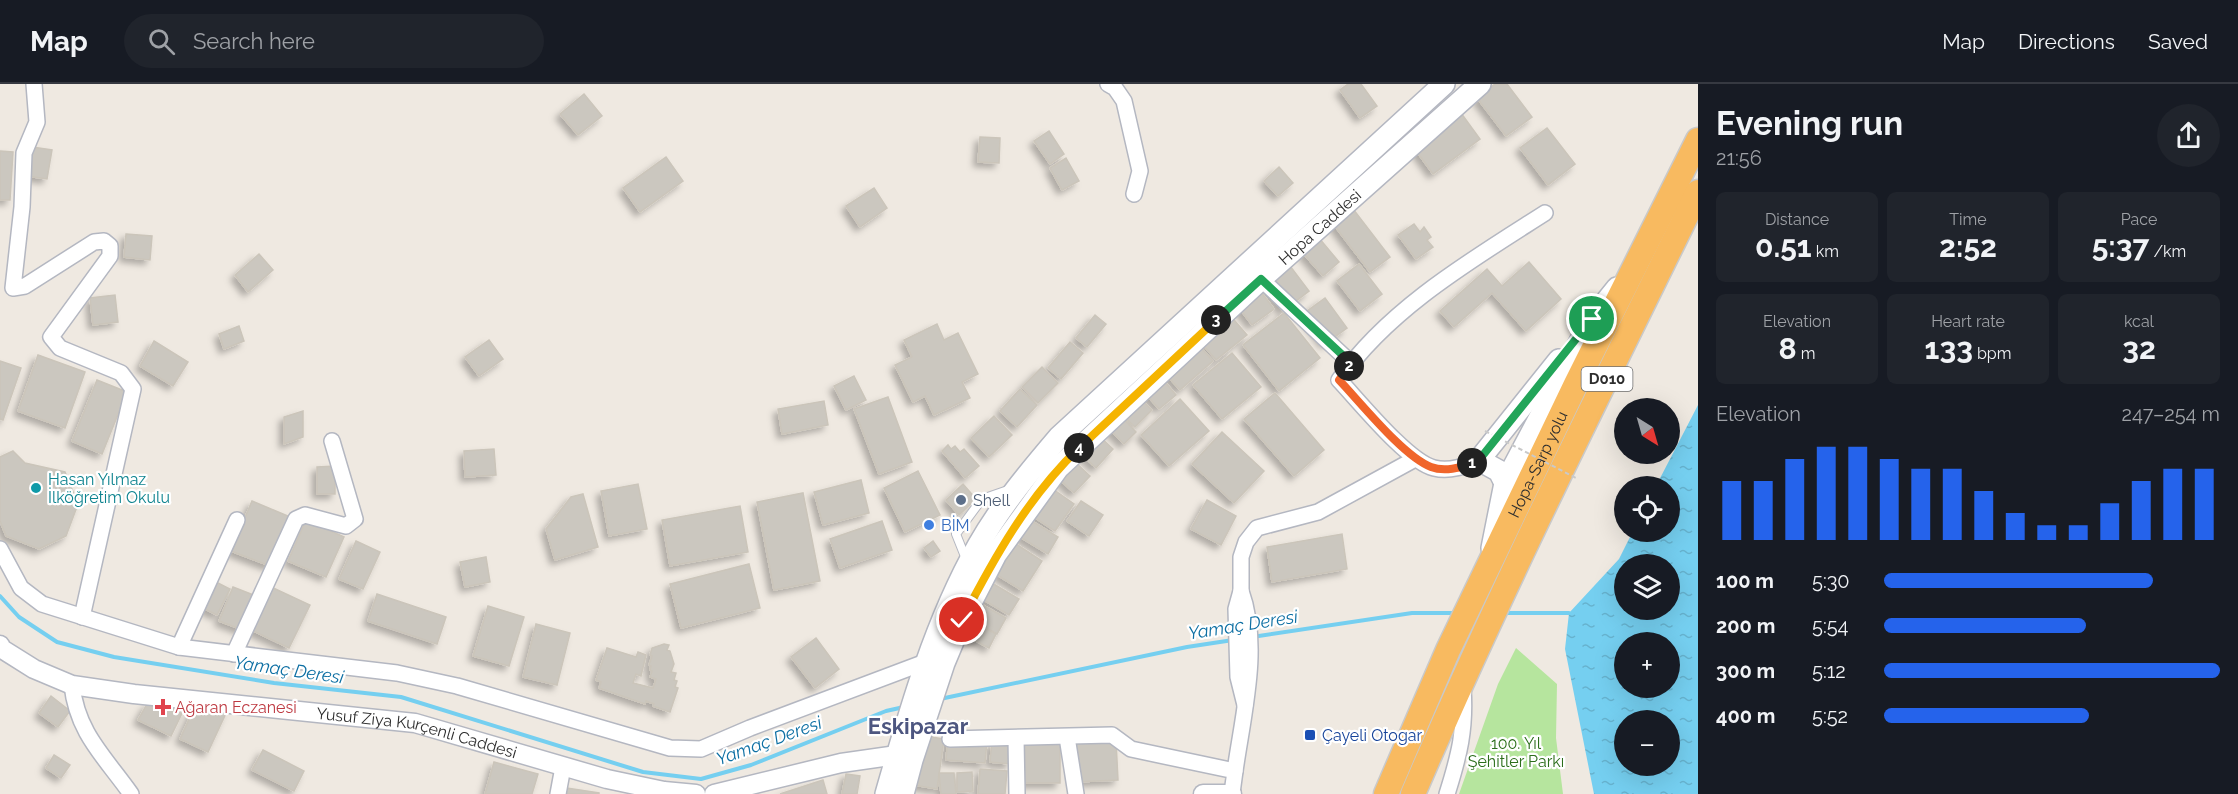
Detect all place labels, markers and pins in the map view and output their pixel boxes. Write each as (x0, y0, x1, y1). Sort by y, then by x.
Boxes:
pin (1566, 293, 1617, 344)
pin: 3 (1201, 305, 1231, 335)
pin: 2 (1334, 351, 1364, 381)
pin: 4 (1064, 433, 1094, 463)
pin: 1 (1457, 448, 1487, 478)
place label: Hasan Yılmaz İlköğretim Okulu (48, 470, 170, 507)
marker: Hasan Yılmaz İlköğretim Okulu (29, 481, 43, 495)
place label: Shell (973, 491, 1011, 510)
marker: Shell (954, 493, 968, 507)
place label: BİM (941, 515, 970, 535)
marker: BİM (922, 518, 936, 532)
pin (936, 594, 987, 645)
place label: Ağaran Eczanesi (175, 698, 297, 717)
marker: Ağaran Eczanesi (156, 700, 170, 714)
place label: Çayeli Otogar (1322, 726, 1422, 745)
marker: Çayeli Otogar (1303, 728, 1317, 742)

